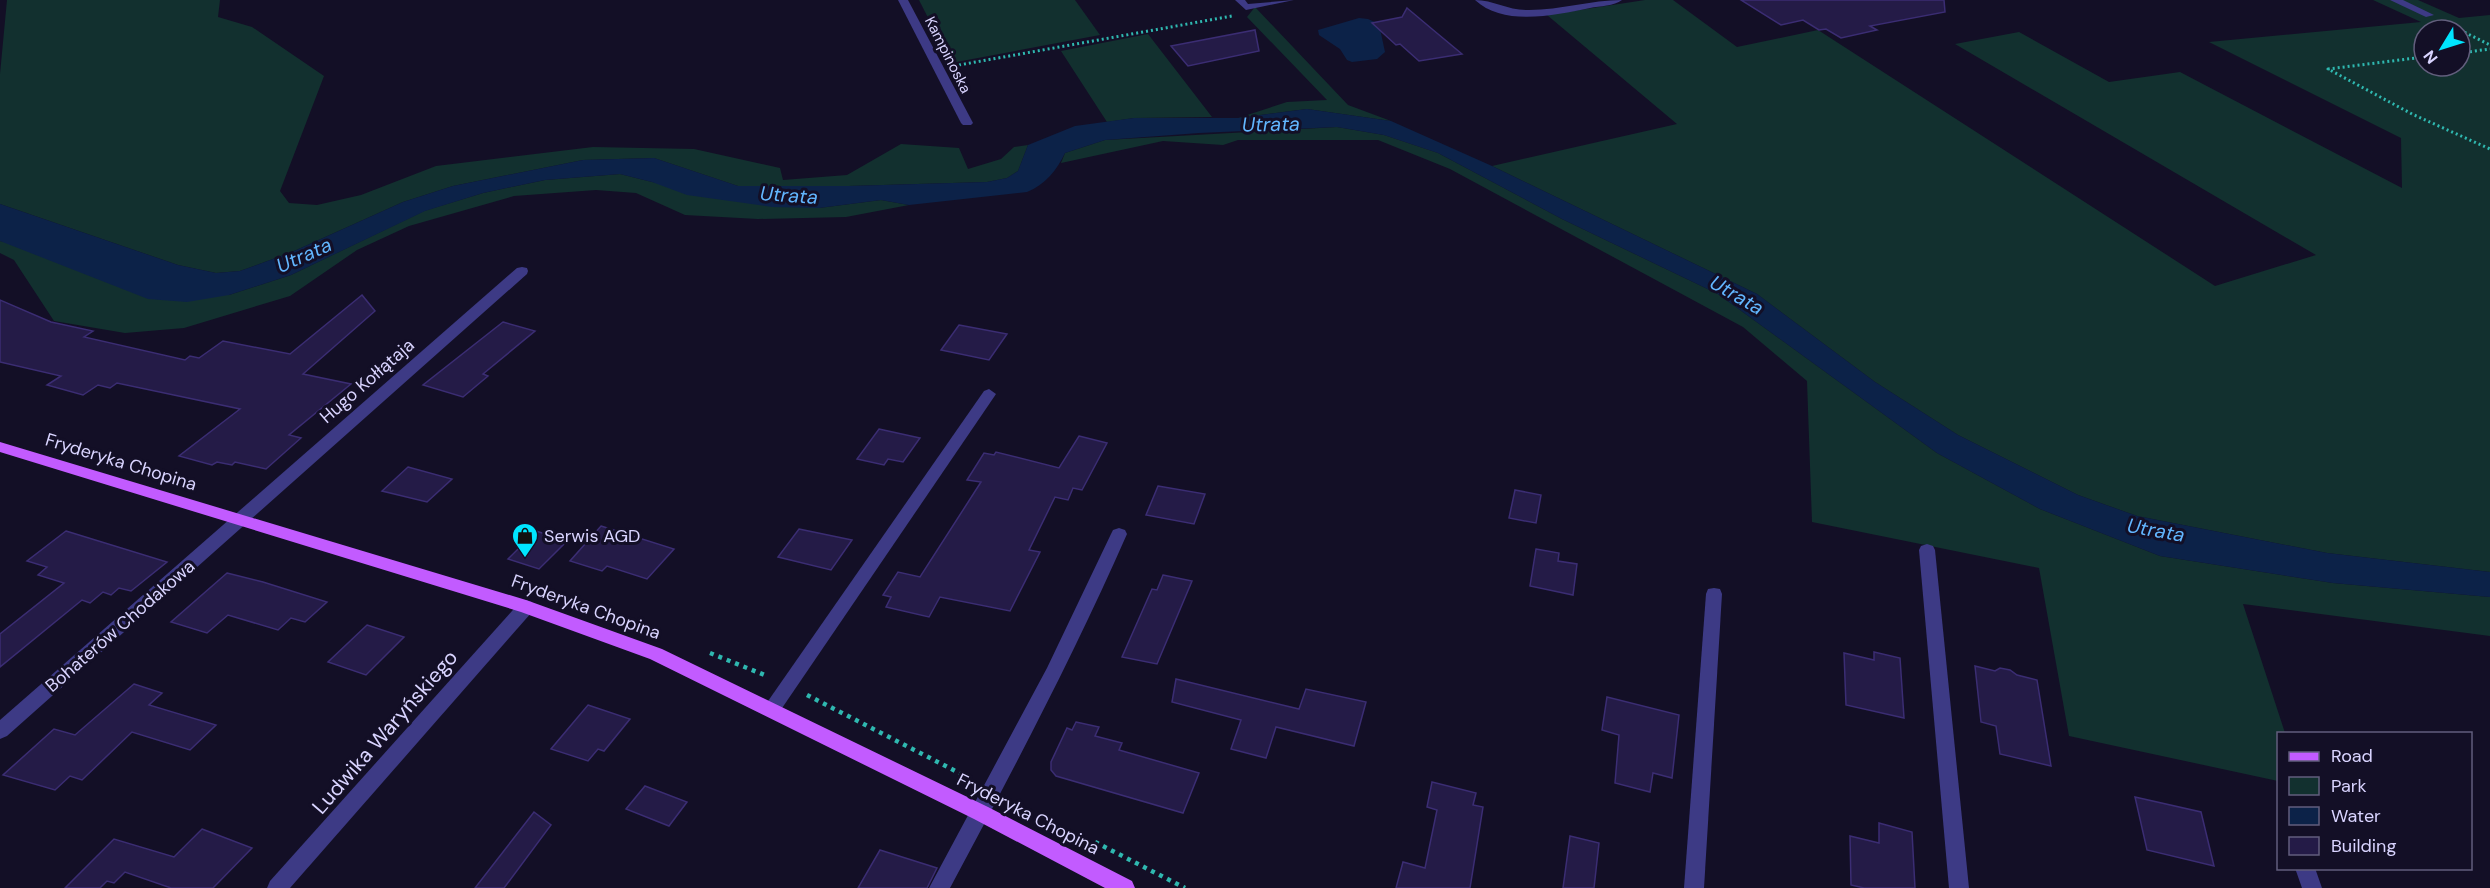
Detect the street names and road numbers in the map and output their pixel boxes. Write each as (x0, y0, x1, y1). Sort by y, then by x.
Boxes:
street label: Kampinoska (920, 13, 976, 97)
street label: Hugo Kołłątaja (315, 333, 419, 429)
street label: Fryderyka Chopina (42, 428, 200, 496)
street label: Bohaterów Chodakowa (40, 554, 200, 698)
street label: Fryderyka Chopina (508, 569, 664, 645)
street label: Ludwika Waryńskiego (306, 644, 464, 820)
street label: Fryderyka Chopina (953, 768, 1103, 860)

